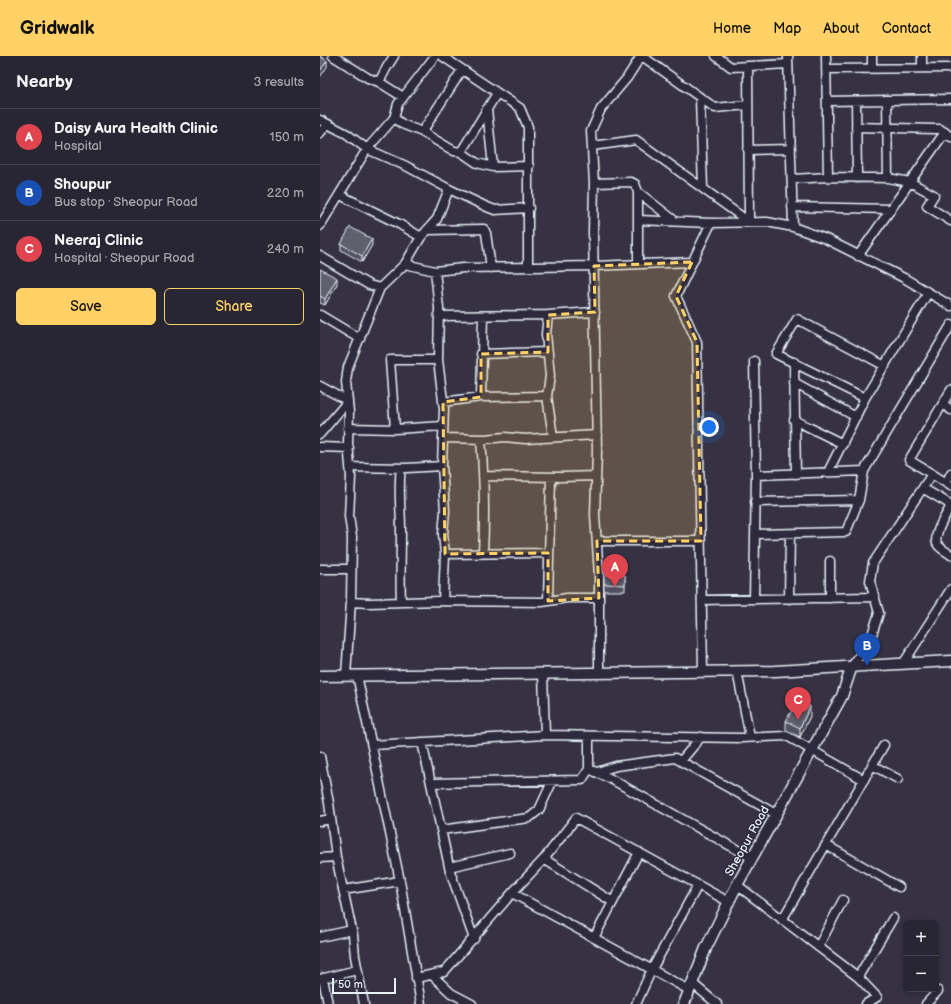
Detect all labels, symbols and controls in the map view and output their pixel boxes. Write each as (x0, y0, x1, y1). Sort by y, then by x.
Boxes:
text: Gridwalk (20, 17, 95, 40)
text: Home (713, 20, 751, 37)
text: Map (773, 20, 801, 37)
text: About (823, 20, 860, 37)
text: Contact (882, 20, 931, 37)
text: Nearby (16, 72, 73, 92)
text: 3 results (253, 74, 304, 90)
text: Daisy Aura Health Clinic (54, 119, 218, 138)
text: A (25, 129, 33, 145)
text: 150 m (270, 129, 304, 145)
text: Hospital (54, 138, 102, 154)
text: Shoupur (54, 175, 111, 194)
text: B (24, 185, 34, 201)
text: 220 m (267, 185, 304, 201)
text: Bus stop · Sheopur Road (54, 194, 198, 210)
text: Neeraj Clinic (54, 231, 143, 250)
text: C (24, 241, 34, 257)
text: 240 m (267, 241, 304, 257)
text: Hospital · Sheopur Road (54, 250, 194, 266)
button: Save (16, 288, 156, 325)
button: Share (164, 288, 304, 325)
your location (699, 417, 719, 437)
pin: A (602, 554, 628, 587)
pin: B (854, 633, 880, 666)
pin: C (785, 687, 811, 720)
street label: Sheopur Road (722, 803, 773, 879)
map controls (903, 920, 939, 992)
button: + (903, 920, 939, 956)
button: − (903, 956, 939, 992)
scale bar (332, 976, 396, 995)
text: 50 m (338, 978, 363, 991)

